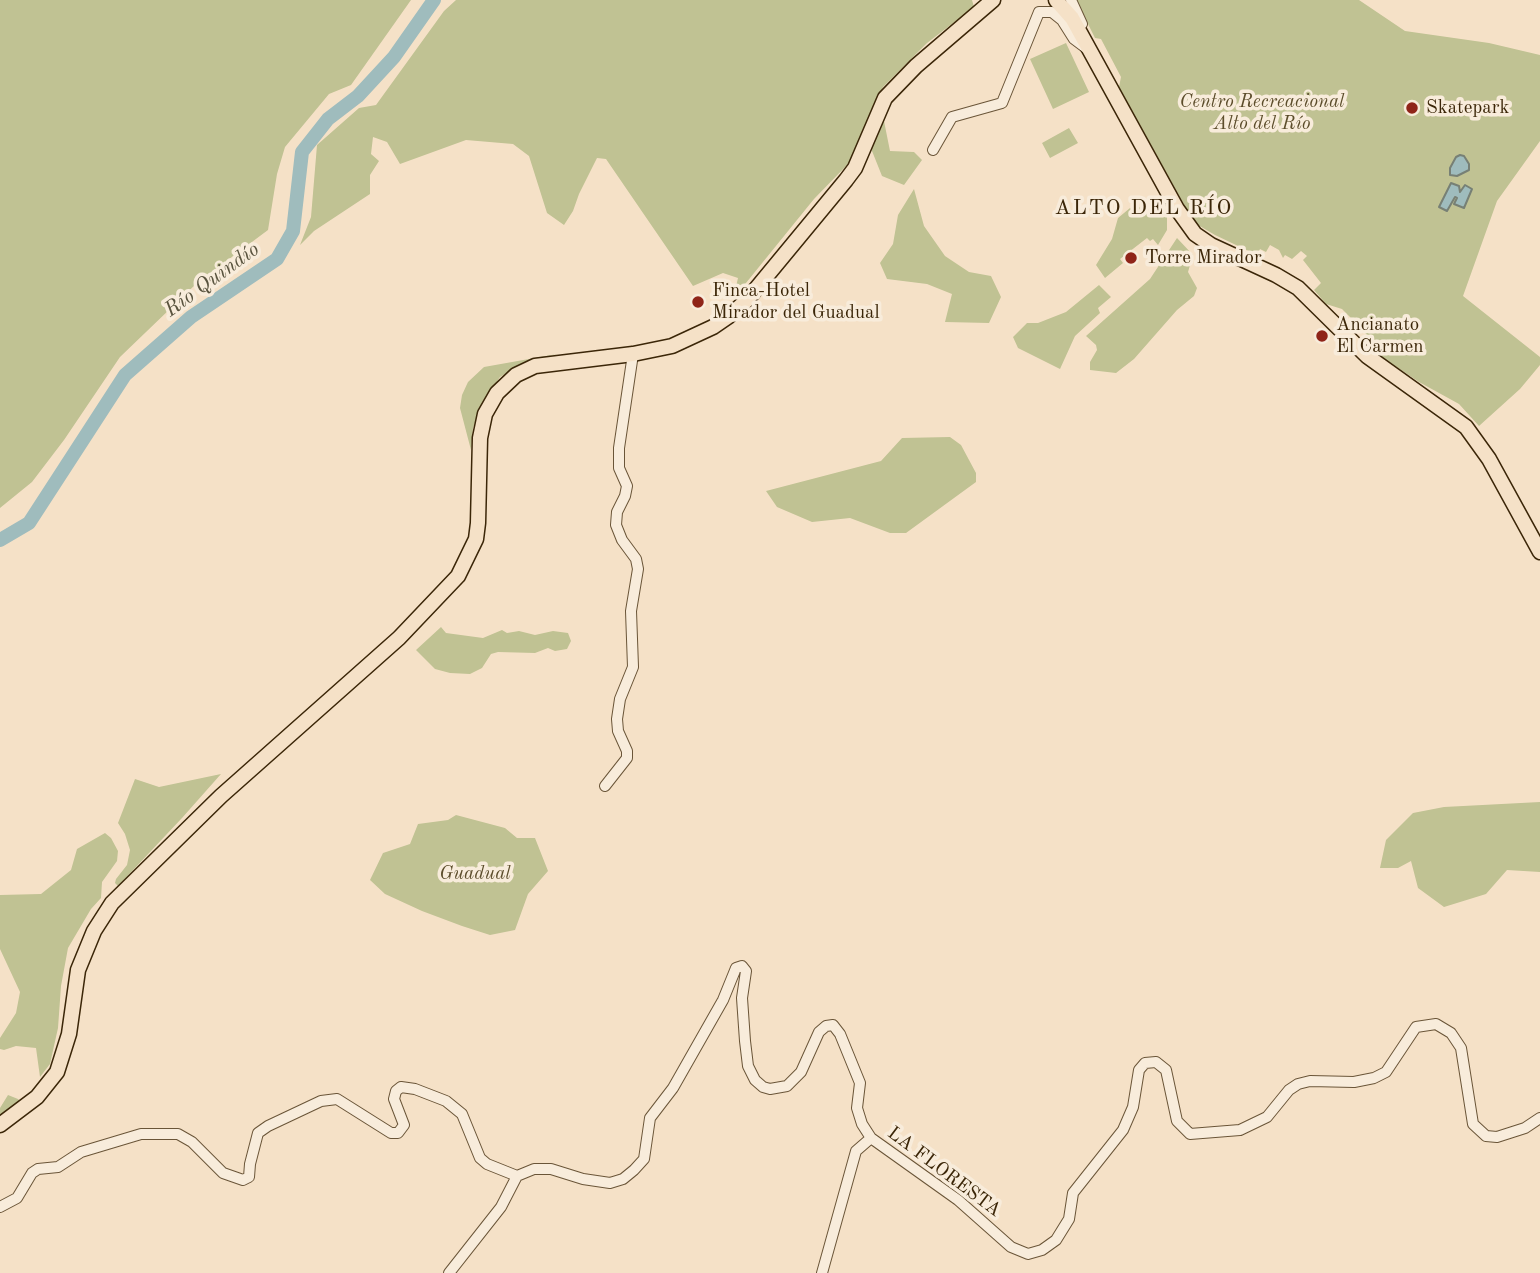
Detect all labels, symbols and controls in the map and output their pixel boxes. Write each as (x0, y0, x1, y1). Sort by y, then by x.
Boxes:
park label: Centro Recreacional Alto del Río (1179, 91, 1345, 135)
place label: Skatepark (1426, 97, 1509, 119)
marker: Skatepark (1404, 100, 1420, 116)
district label: ALTO DEL RÍO (1056, 195, 1232, 221)
water label: Río Quindío (159, 237, 265, 323)
place label: Torre Mirador (1145, 247, 1262, 269)
marker: Torre Mirador (1123, 250, 1139, 266)
place label: Finca-Hotel Mirador del Guadual (712, 280, 880, 324)
marker: Finca-Hotel Mirador del Guadual (690, 294, 706, 310)
place label: Ancianato El Carmen (1336, 314, 1424, 358)
marker: Ancianato El Carmen (1314, 328, 1330, 344)
park label: Guadual (439, 863, 511, 885)
street label: LA FLORESTA (883, 1122, 1005, 1222)

